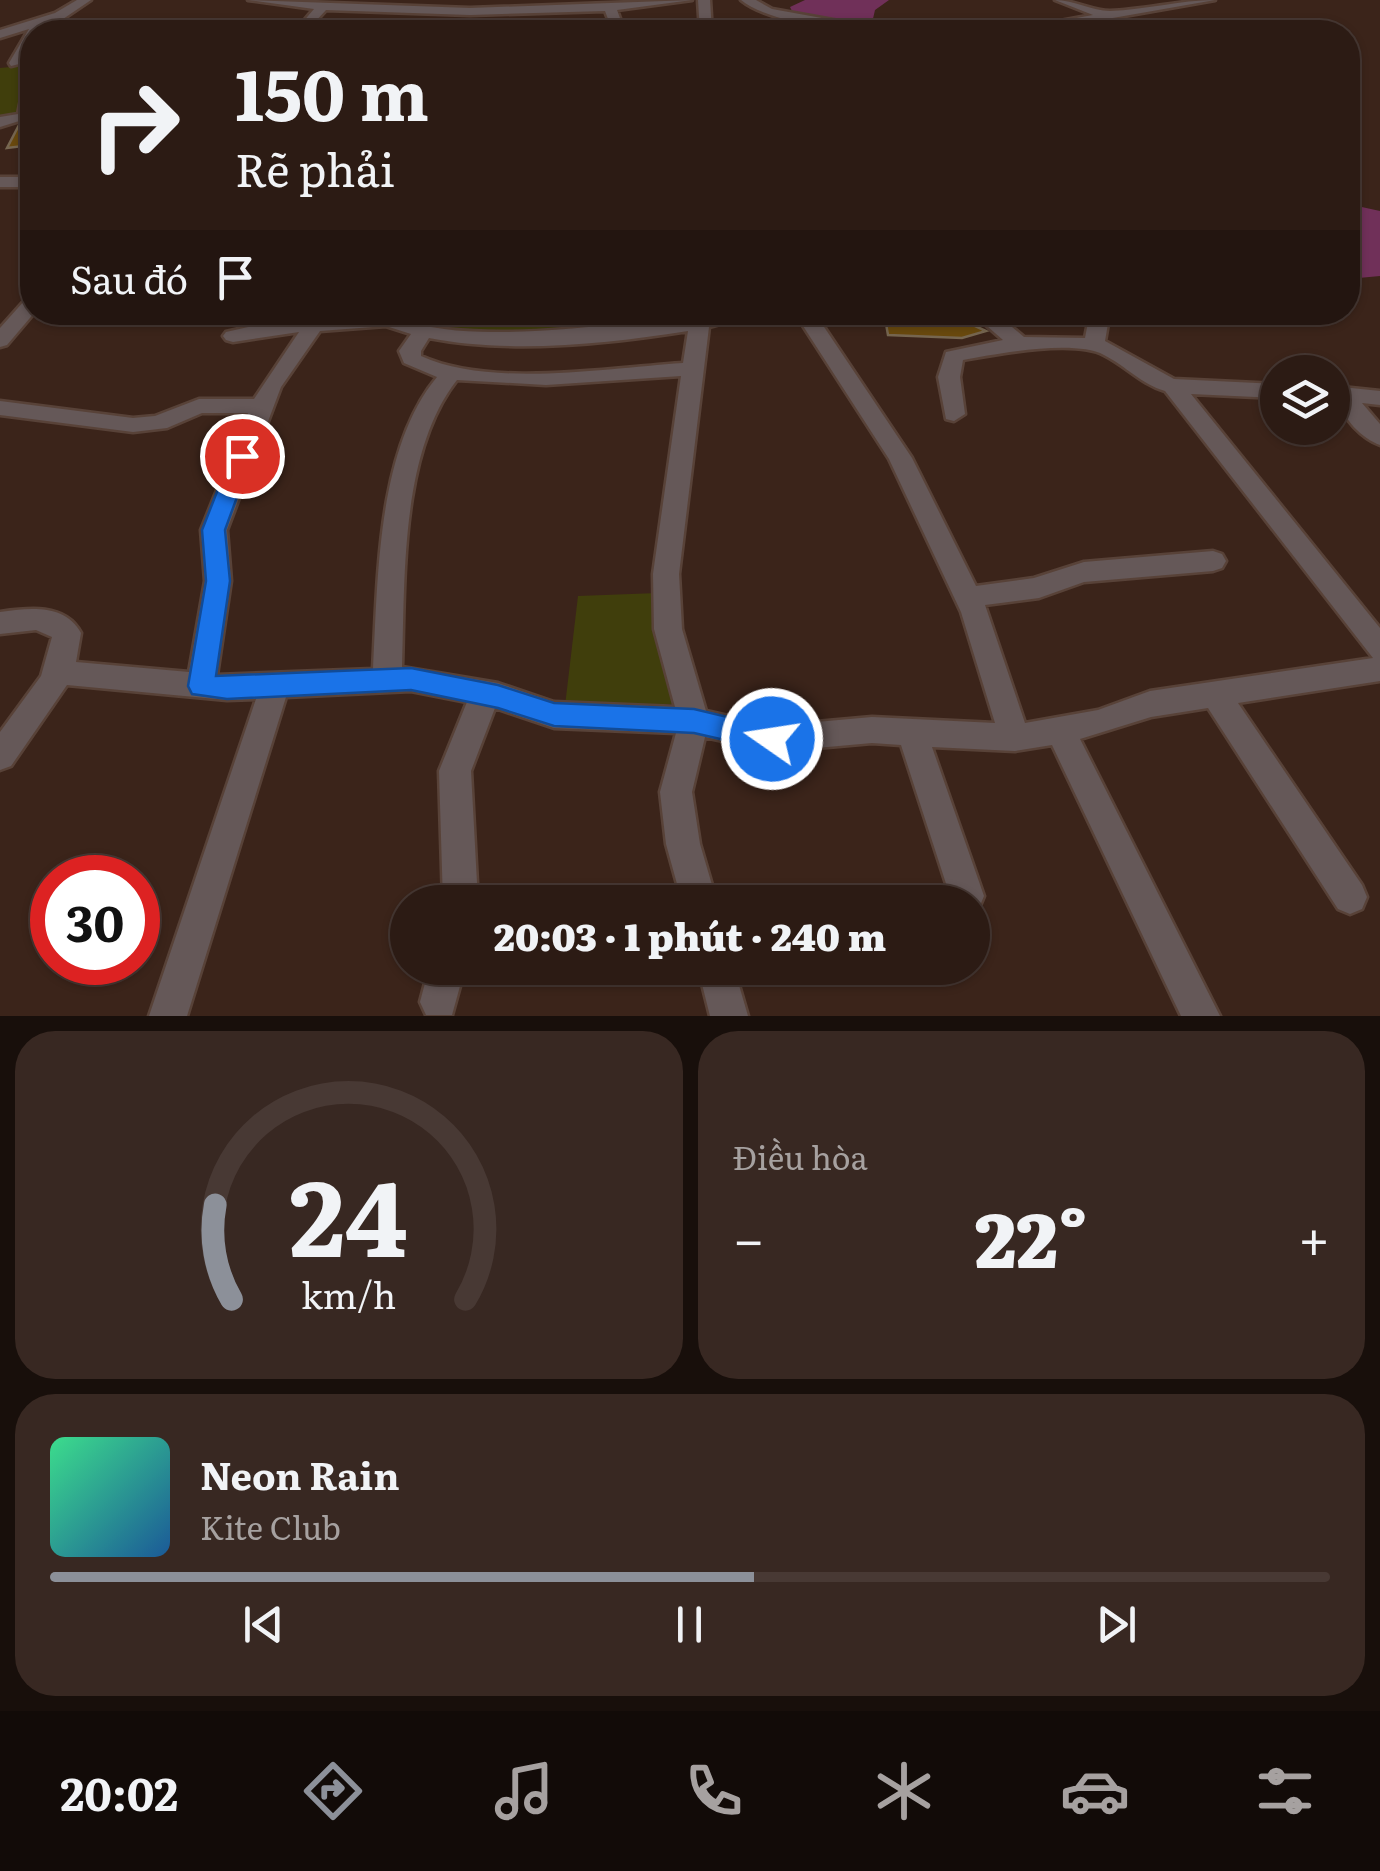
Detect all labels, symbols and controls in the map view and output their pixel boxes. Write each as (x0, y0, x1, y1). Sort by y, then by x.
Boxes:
text: 150 m (235, 39, 429, 143)
icon: right (70, 60, 200, 190)
text: Rẽ phải (235, 134, 395, 201)
text: Sau đó (70, 249, 188, 306)
icon: arrive (208, 250, 263, 305)
map controls (1260, 355, 1350, 445)
button: layers (1260, 355, 1350, 445)
pin (200, 414, 285, 499)
icon: arrive (215, 429, 270, 484)
position arrow (720, 687, 824, 791)
speed limit sign: 30 (30, 855, 160, 985)
text: 20:03 · 1 phút · 240 m (494, 906, 886, 963)
text: Điều hòa (733, 1132, 868, 1180)
text: 24 (289, 1135, 408, 1289)
text: 22° (975, 1180, 1088, 1291)
text: − (733, 1195, 765, 1277)
text: + (1298, 1195, 1330, 1277)
text: km/h (301, 1267, 396, 1320)
text: Neon Rain (200, 1445, 400, 1502)
text: Kite Club (200, 1502, 341, 1550)
icon: previous (236, 1597, 291, 1652)
icon: pause (662, 1597, 717, 1652)
icon: next (1089, 1597, 1144, 1652)
icon: directions (298, 1756, 368, 1826)
icon: music (489, 1756, 559, 1826)
icon: phone (679, 1756, 749, 1826)
icon: climate (869, 1756, 939, 1826)
icon: car (1060, 1756, 1130, 1826)
icon: filters (1250, 1756, 1320, 1826)
text: 20:02 (60, 1758, 178, 1825)

